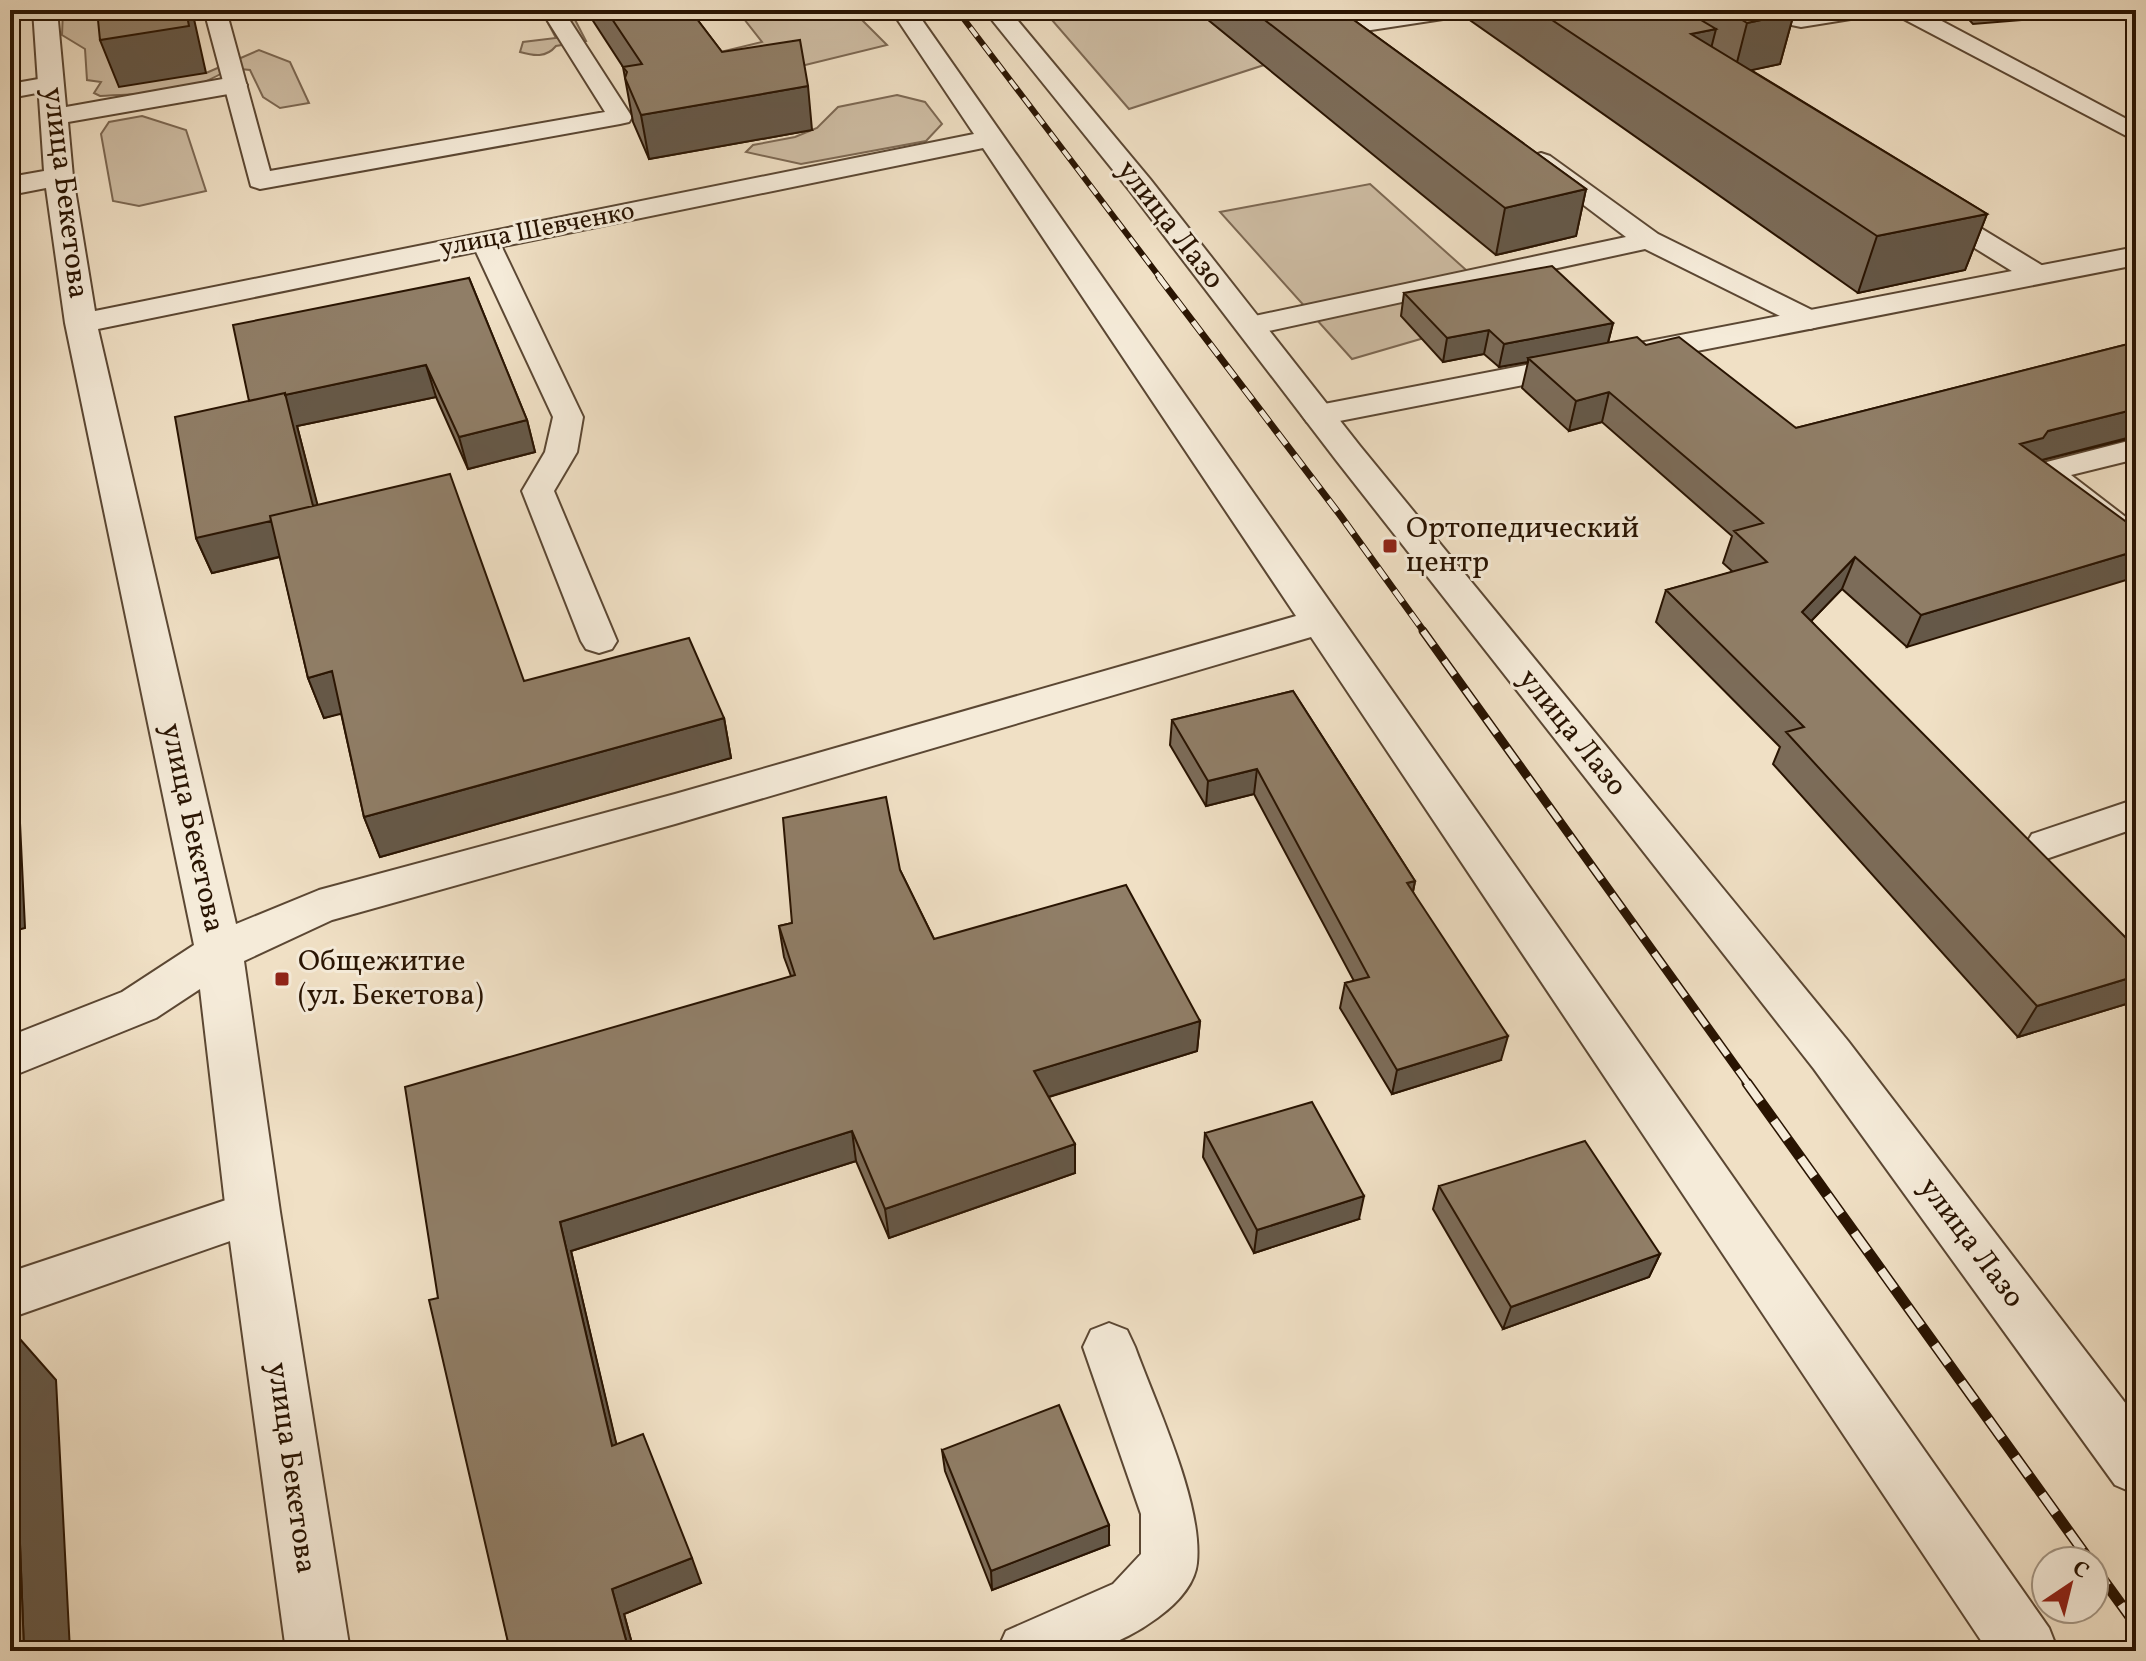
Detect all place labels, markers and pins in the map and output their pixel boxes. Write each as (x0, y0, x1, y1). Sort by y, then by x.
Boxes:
place label: Ортопедический центр (1406, 508, 1639, 584)
marker: Ортопедический центр (1381, 537, 1399, 555)
place label: Общежитие (ул. Бекетова) (298, 941, 484, 1017)
marker: Общежитие (ул. Бекетова) (273, 970, 291, 988)

